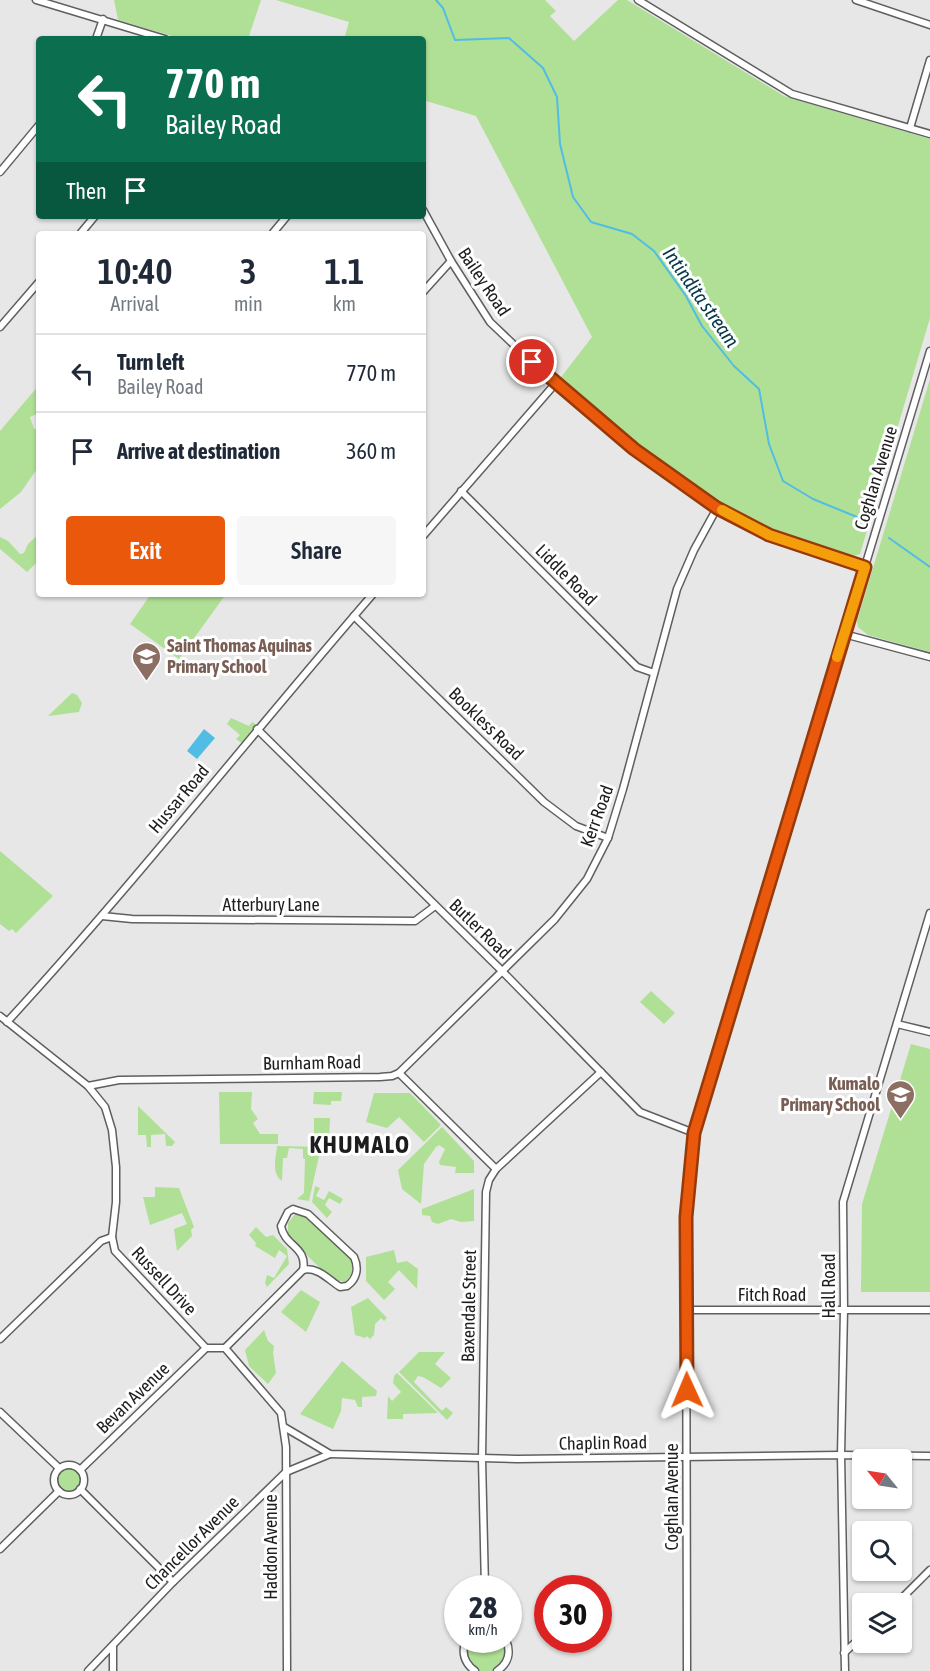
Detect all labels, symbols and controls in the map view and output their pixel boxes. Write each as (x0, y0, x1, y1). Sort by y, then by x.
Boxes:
text: 770 m (165, 59, 260, 107)
icon: left (66, 60, 144, 138)
text: Bailey Road (165, 109, 282, 140)
icon: arrive (119, 174, 152, 207)
text: Then (66, 178, 107, 204)
water label: Intindita stream (658, 242, 744, 351)
street label: Bailey Road (454, 244, 515, 320)
text: 10:40 (98, 250, 172, 292)
text: 3 (240, 250, 257, 292)
text: 1.1 (324, 250, 364, 292)
text: Arrival (111, 292, 159, 315)
text: min (234, 292, 263, 315)
text: km (333, 292, 356, 315)
pin (506, 336, 557, 387)
icon: arrive (515, 345, 548, 378)
text: Turn left (117, 349, 184, 375)
icon: left (66, 357, 99, 390)
text: 770 m (346, 360, 396, 386)
text: Bailey Road (117, 375, 204, 398)
street label: Coghlan Avenue (850, 424, 901, 532)
icon: arrive (66, 435, 99, 468)
text: Arrive at destination (117, 438, 280, 464)
text: 360 m (346, 438, 396, 464)
button: Exit (66, 516, 225, 585)
button: Share (237, 516, 396, 585)
street label: Liddle Road (531, 540, 601, 610)
place label: Saint Thomas Aquinas Primary School (167, 635, 313, 677)
school or university icon: Saint Thomas Aquinas Primary School (130, 640, 162, 682)
street label: Bookless Road (445, 683, 528, 764)
street label: Hussar Road (144, 760, 213, 837)
street label: Kerr Road (576, 782, 617, 850)
street label: Atterbury Lane (222, 894, 320, 915)
street label: Butler Road (445, 894, 515, 963)
street label: Burnham Road (263, 1051, 361, 1074)
place label: Kumalo Primary School (781, 1073, 880, 1115)
school or university icon: Kumalo Primary School (885, 1078, 917, 1120)
district label: KHUMALO (309, 1131, 411, 1158)
street label: Russell Drive (128, 1242, 201, 1319)
street label: Baxendale Street (457, 1250, 480, 1362)
street label: Hall Road (818, 1253, 839, 1319)
street label: Fitch Road (738, 1284, 806, 1305)
street label: Bevan Avenue (92, 1358, 173, 1438)
position arrow (655, 1358, 719, 1422)
street label: Chaplin Road (559, 1431, 647, 1454)
street label: Coghlan Avenue (661, 1443, 682, 1551)
north arrow (852, 1449, 912, 1509)
map controls (852, 1449, 912, 1653)
street label: Chancellor Avenue (140, 1491, 243, 1594)
street label: Haddon Avenue (260, 1494, 281, 1600)
button: search (852, 1521, 912, 1581)
speed limit sign: 30 (534, 1575, 612, 1653)
text: 28 (469, 1590, 497, 1624)
button: layers (852, 1593, 912, 1653)
text: km/h (468, 1621, 498, 1638)

